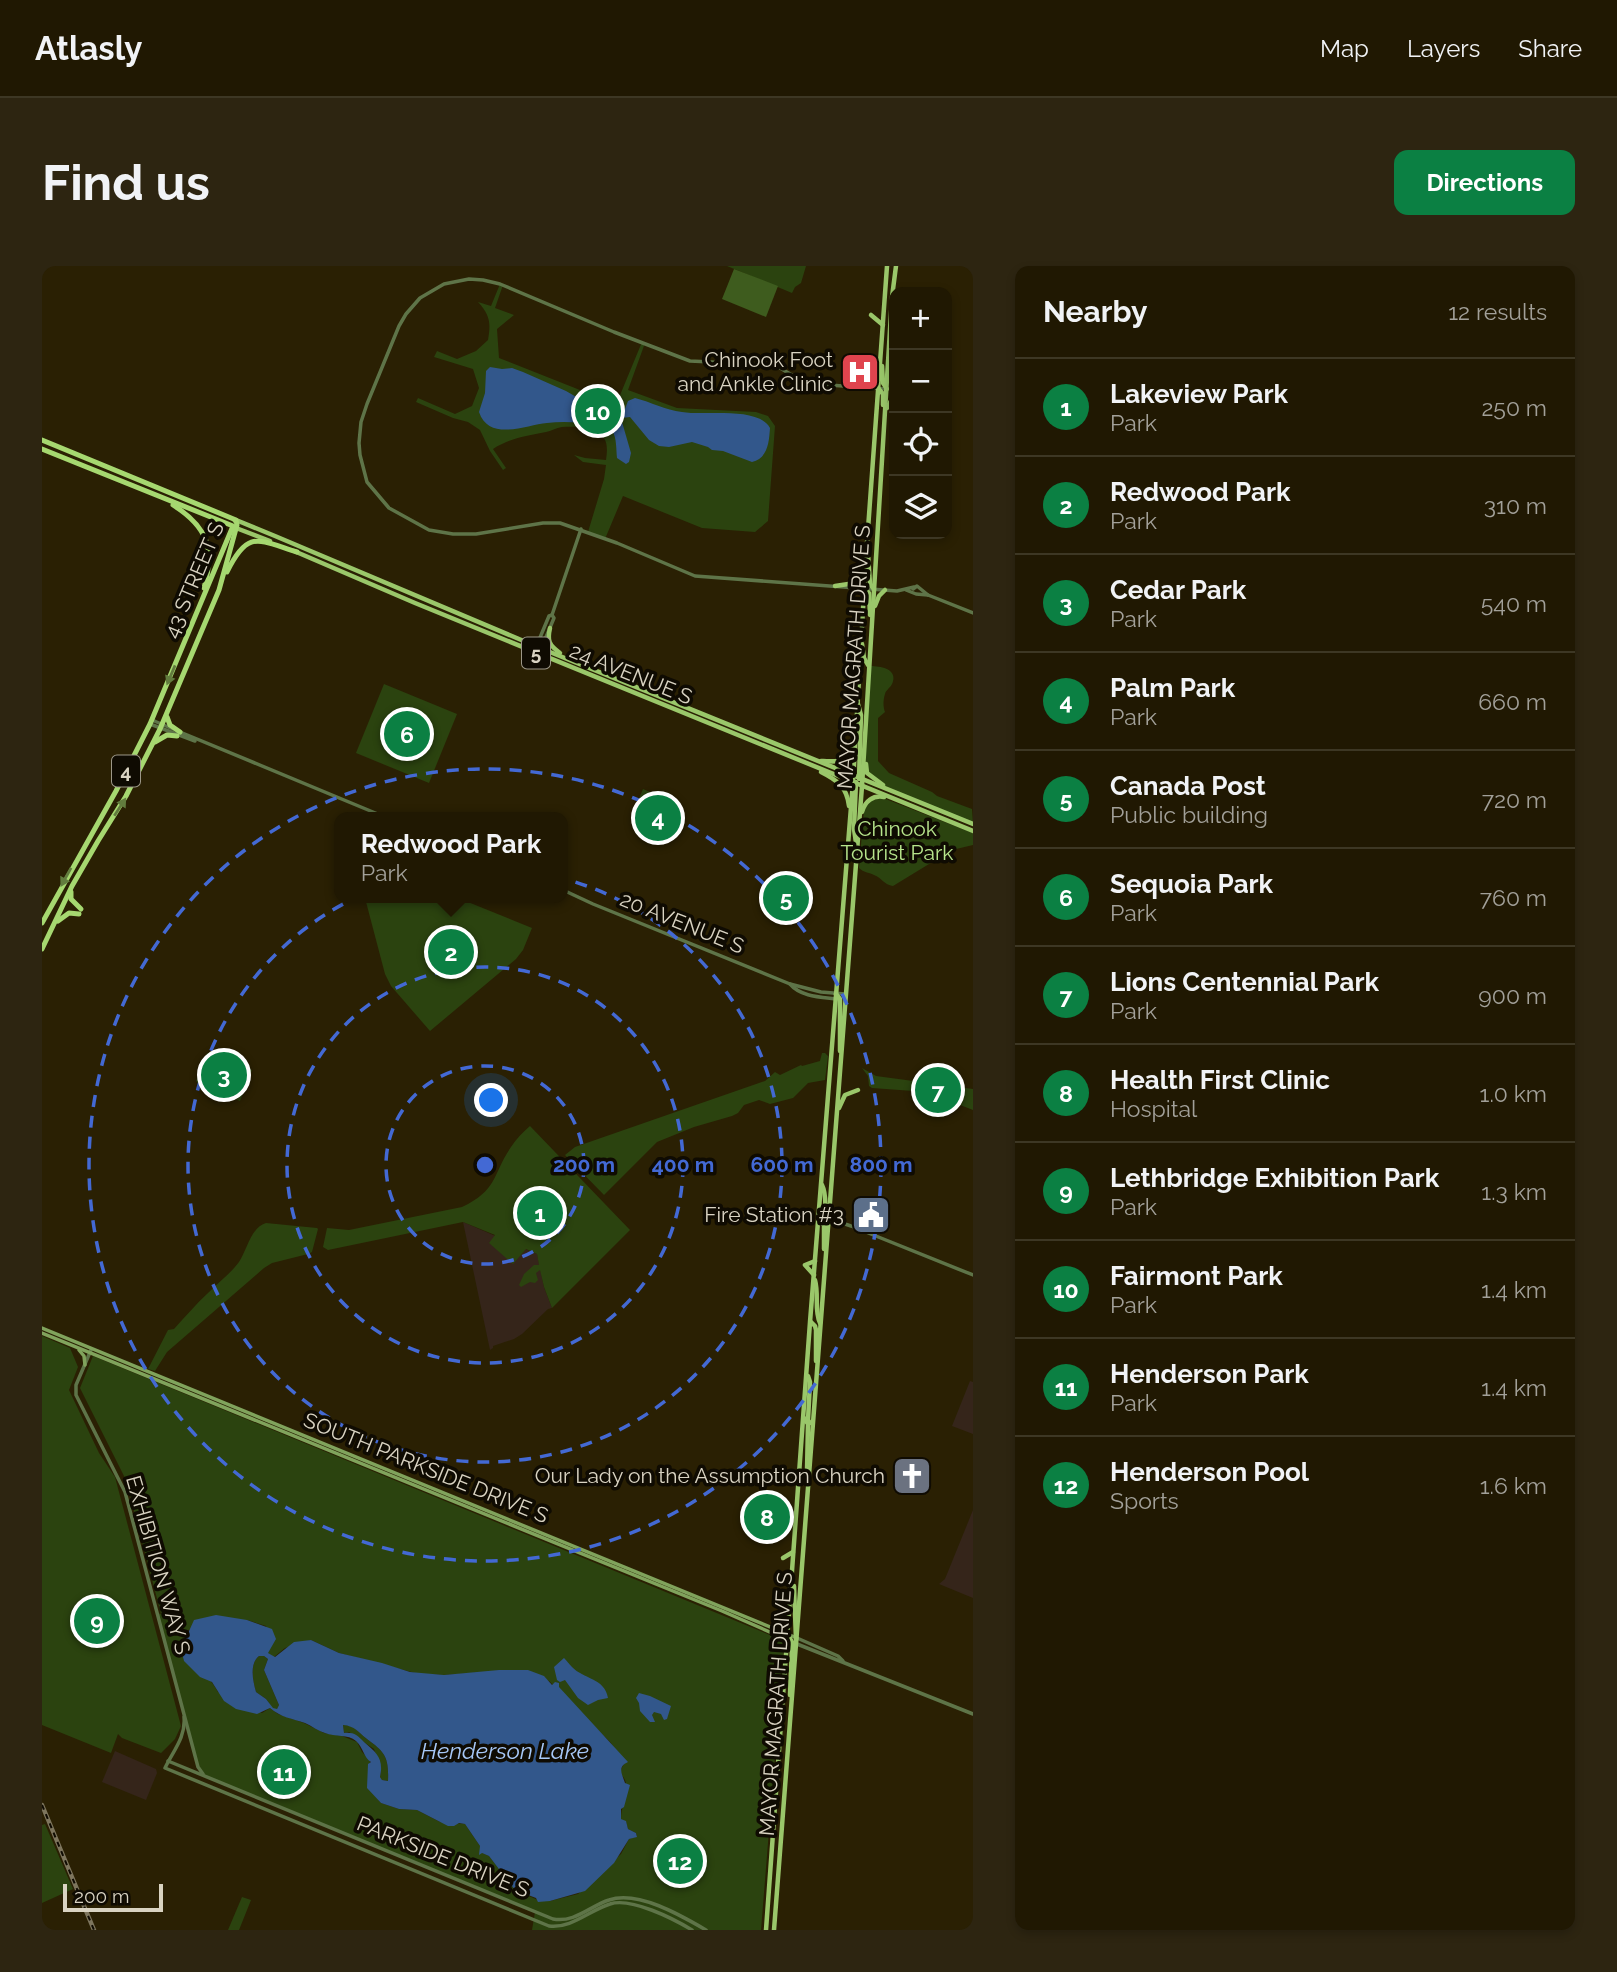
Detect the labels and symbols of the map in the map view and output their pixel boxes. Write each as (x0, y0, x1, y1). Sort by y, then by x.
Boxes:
place label: Chinook Foot and Ankle Clinic (678, 347, 833, 396)
hospital icon: Chinook Foot and Ankle Clinic (839, 351, 881, 393)
pin: 10 (575, 385, 621, 437)
street label: 43 STREET S (158, 518, 229, 641)
street label: MAYOR MAGRATH DRIVE S (832, 524, 875, 790)
road number: 5 (522, 638, 550, 668)
street label: 24 AVENUE S (566, 638, 696, 710)
one-way arrow (165, 665, 177, 685)
pin: 6 (384, 708, 430, 760)
road number: 4 (112, 756, 140, 786)
pin: 4 (635, 792, 681, 844)
one-way arrow (113, 797, 126, 816)
park label: Chinook Tourist Park (841, 816, 953, 865)
one-way arrow (60, 867, 72, 887)
pin: 5 (763, 872, 809, 924)
street label: 20 AVENUE S (617, 886, 748, 959)
pin: 2 (428, 926, 474, 978)
pin: 3 (201, 1049, 247, 1101)
pin: 7 (915, 1064, 961, 1116)
your location (474, 1083, 508, 1117)
text: 200 m (553, 1152, 615, 1177)
text: 400 m (652, 1152, 714, 1177)
text: 600 m (750, 1152, 814, 1177)
text: 800 m (849, 1152, 913, 1177)
centre of rings (473, 1153, 497, 1177)
pin: 1 (517, 1187, 563, 1239)
public building icon: Fire Station #3 (850, 1194, 892, 1236)
place label: Fire Station #3 (704, 1202, 844, 1227)
street label: SOUTH PARKSIDE DRIVE S (300, 1407, 552, 1528)
church icon: Our Lady on the Assumption Church (891, 1455, 933, 1497)
place label: Our Lady on the Assumption Church (535, 1463, 885, 1488)
street label: EXHIBITION WAY S (121, 1473, 196, 1657)
pin: 8 (744, 1491, 790, 1543)
street label: MAYOR MAGRATH DRIVE S (754, 1571, 797, 1837)
pin: 9 (74, 1595, 120, 1647)
water label: Henderson Lake (421, 1737, 589, 1764)
pin: 11 (261, 1746, 307, 1798)
street label: PARKSIDE DRIVE S (353, 1811, 533, 1903)
pin: 12 (657, 1835, 703, 1887)
scale bar (63, 1881, 163, 1913)

